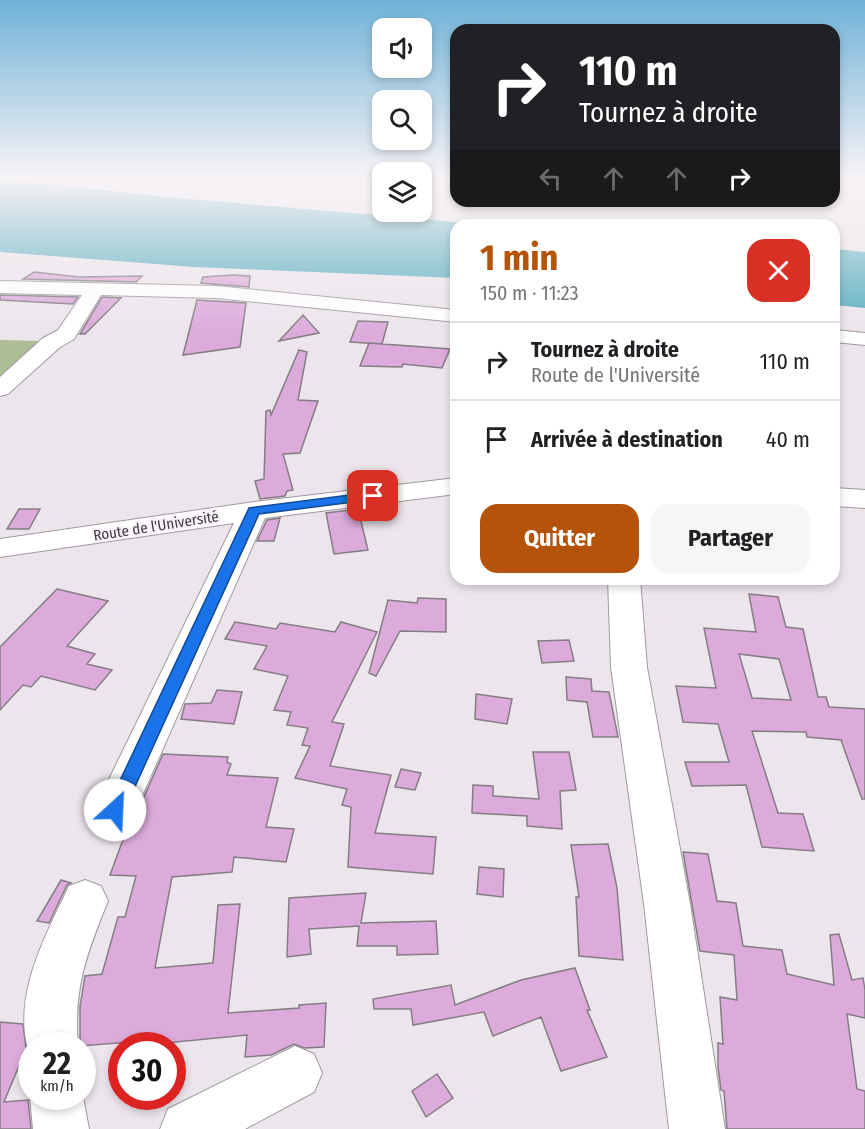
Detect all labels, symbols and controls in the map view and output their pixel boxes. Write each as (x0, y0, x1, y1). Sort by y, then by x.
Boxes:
map controls (372, 18, 432, 222)
button: sound (372, 18, 432, 78)
text: 110 m (579, 46, 678, 96)
icon: right (480, 48, 558, 126)
button: search (372, 90, 432, 150)
text: Tournez à droite (579, 97, 758, 129)
button: layers (372, 162, 432, 222)
icon: left (534, 162, 567, 195)
icon: ahead (597, 162, 630, 195)
icon: ahead (660, 162, 693, 195)
icon: right (723, 162, 756, 195)
text: 1 min (480, 236, 558, 280)
button: close (747, 239, 810, 302)
text: 150 m · 11:23 (480, 281, 578, 305)
text: Tournez à droite (531, 336, 679, 363)
icon: right (480, 345, 513, 378)
text: 110 m (760, 348, 810, 375)
text: Route de l'Université (531, 363, 700, 387)
icon: arrive (480, 423, 513, 456)
text: Arrivée à destination (531, 426, 723, 453)
text: 40 m (766, 426, 810, 453)
pin (347, 470, 398, 521)
icon: arrive (356, 479, 389, 512)
button: Quitter (480, 504, 639, 573)
button: Partager (651, 504, 810, 573)
street label: Route de l'Université (92, 507, 220, 545)
position arrow (83, 778, 147, 842)
speed limit sign: 30 (108, 1032, 186, 1110)
text: 22 (43, 1046, 71, 1082)
text: km/h (40, 1077, 74, 1095)

